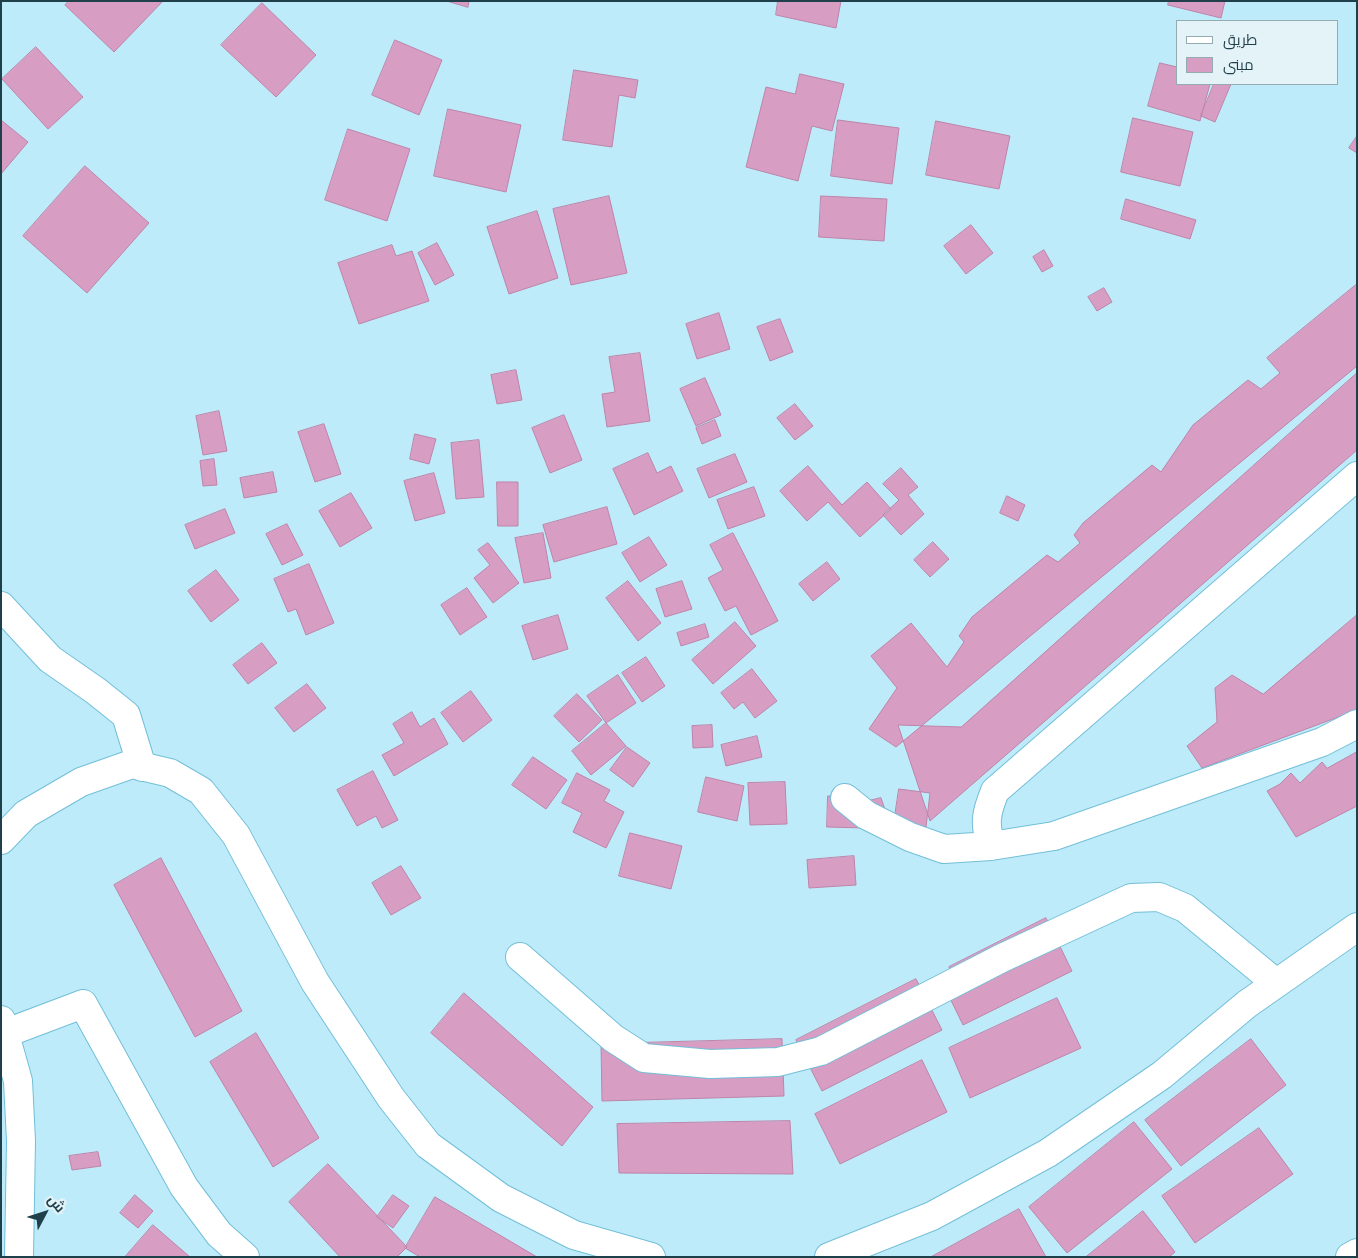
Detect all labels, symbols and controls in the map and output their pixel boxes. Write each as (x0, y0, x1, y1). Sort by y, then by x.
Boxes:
legend (1176, 20, 1338, 85)
text: طريق (1223, 29, 1257, 50)
text: مبنى (1223, 54, 1254, 75)
north arrow (20, 1188, 70, 1238)
text: ش (43, 1190, 70, 1217)

